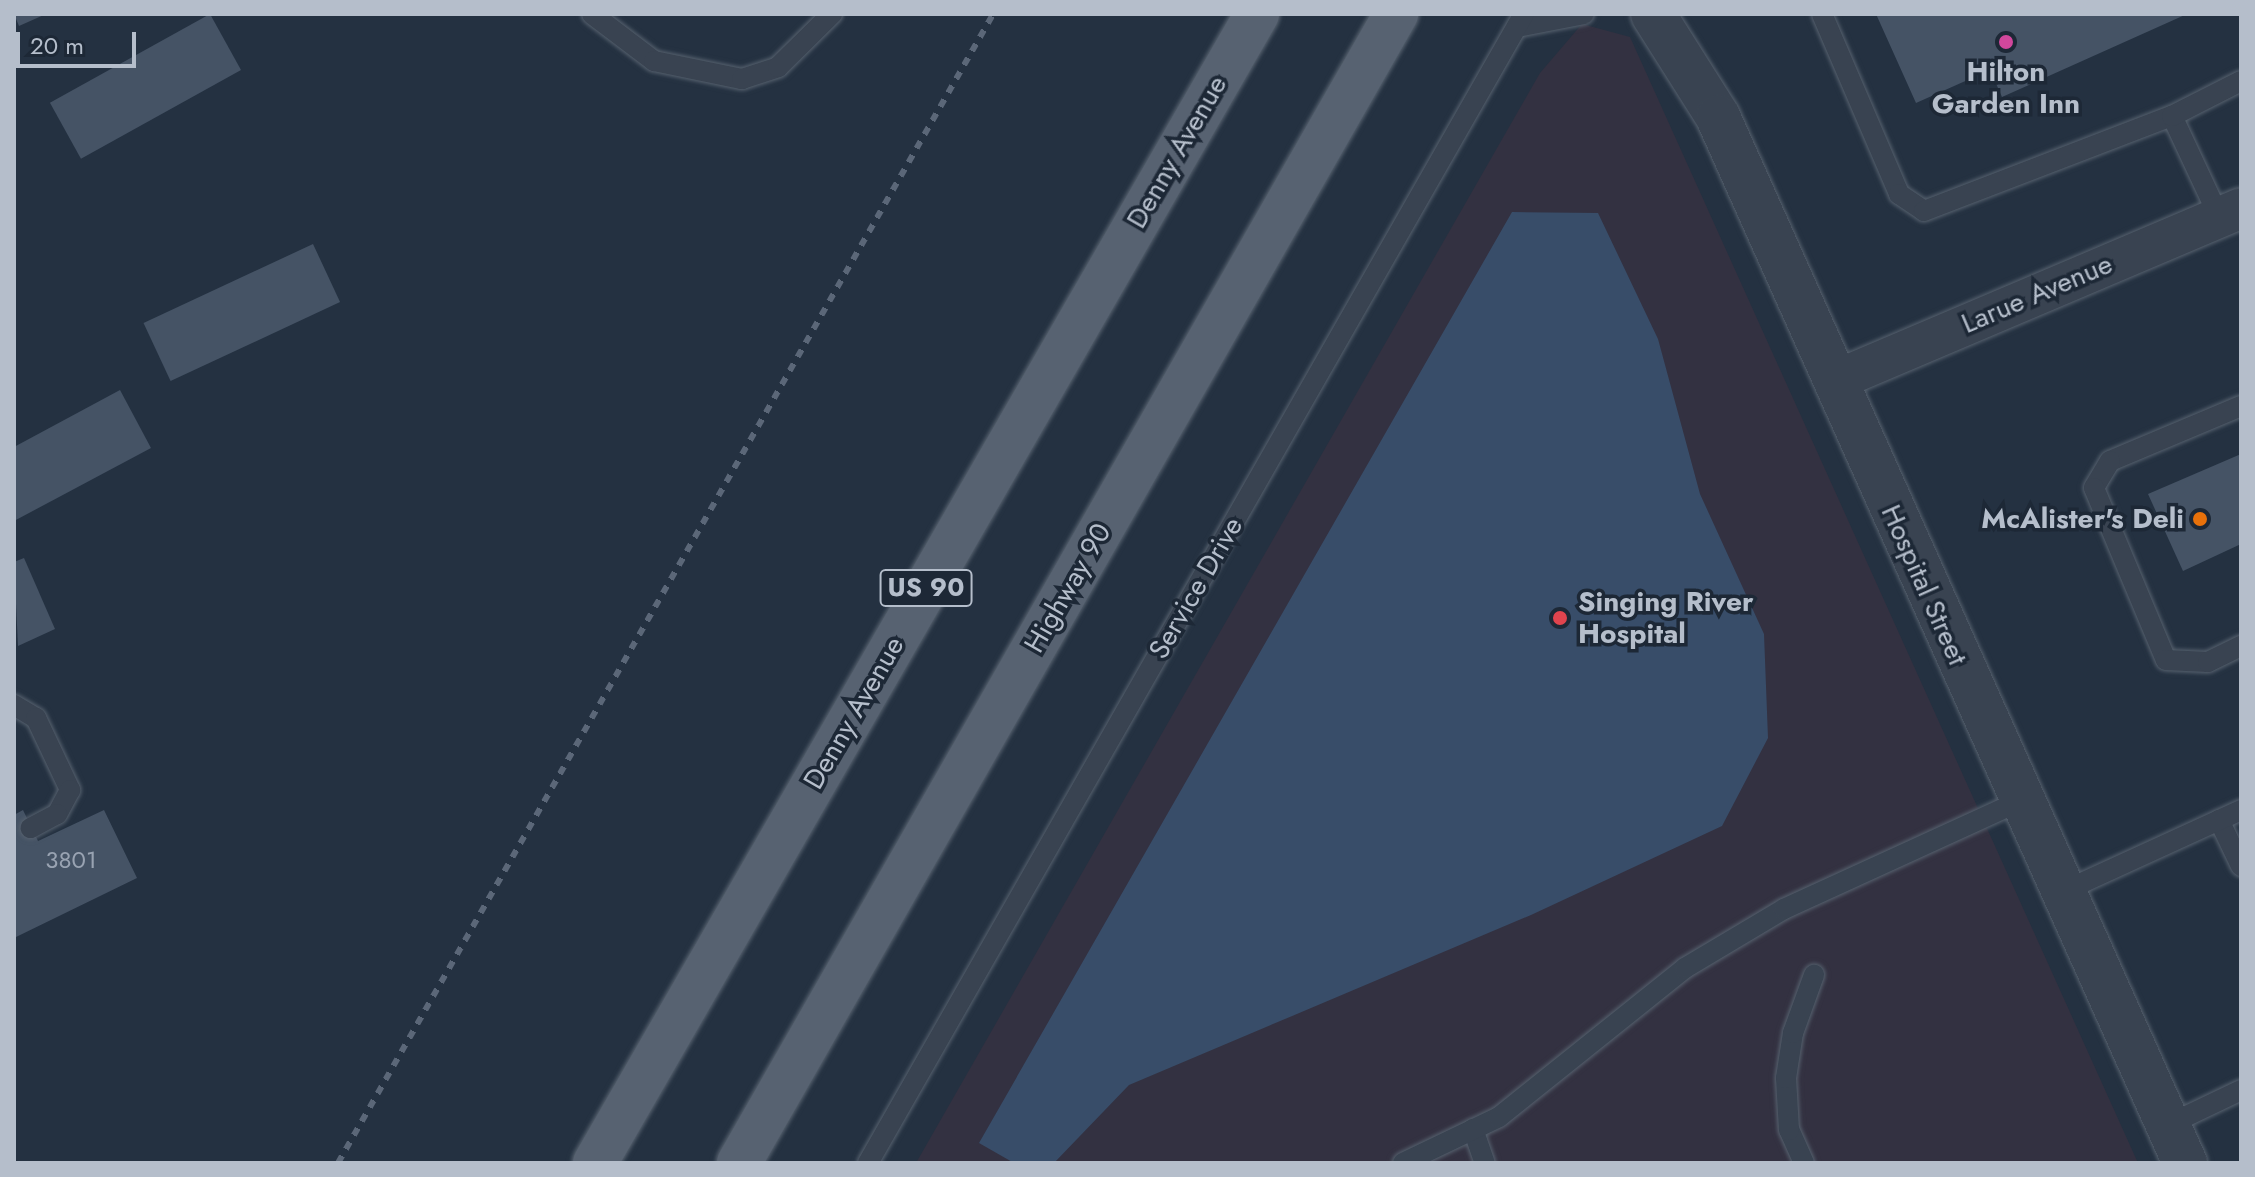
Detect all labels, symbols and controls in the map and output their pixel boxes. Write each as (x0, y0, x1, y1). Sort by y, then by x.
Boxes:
scale bar (20, 16, 140, 66)
text: 20 m (30, 28, 84, 63)
marker: Hilton Garden Inn (1997, 33, 2015, 51)
place label: Hilton Garden Inn (1932, 55, 2080, 121)
street label: Denny Avenue (1120, 70, 1234, 234)
street label: Larue Avenue (1957, 247, 2117, 341)
street label: Hospital Street (1874, 500, 1974, 670)
place label: McAlister's Deli (1981, 502, 2184, 536)
marker: McAlister's Deli (2191, 510, 2209, 528)
street label: Service Drive (1142, 511, 1250, 665)
street label: Highway 90 (1017, 517, 1119, 659)
road number: US 90 (878, 566, 974, 610)
place label: Singing River Hospital (1578, 585, 1753, 651)
marker: Singing River Hospital (1549, 607, 1571, 629)
street label: Denny Avenue (797, 631, 911, 795)
house number: 3801 (45, 846, 97, 874)

